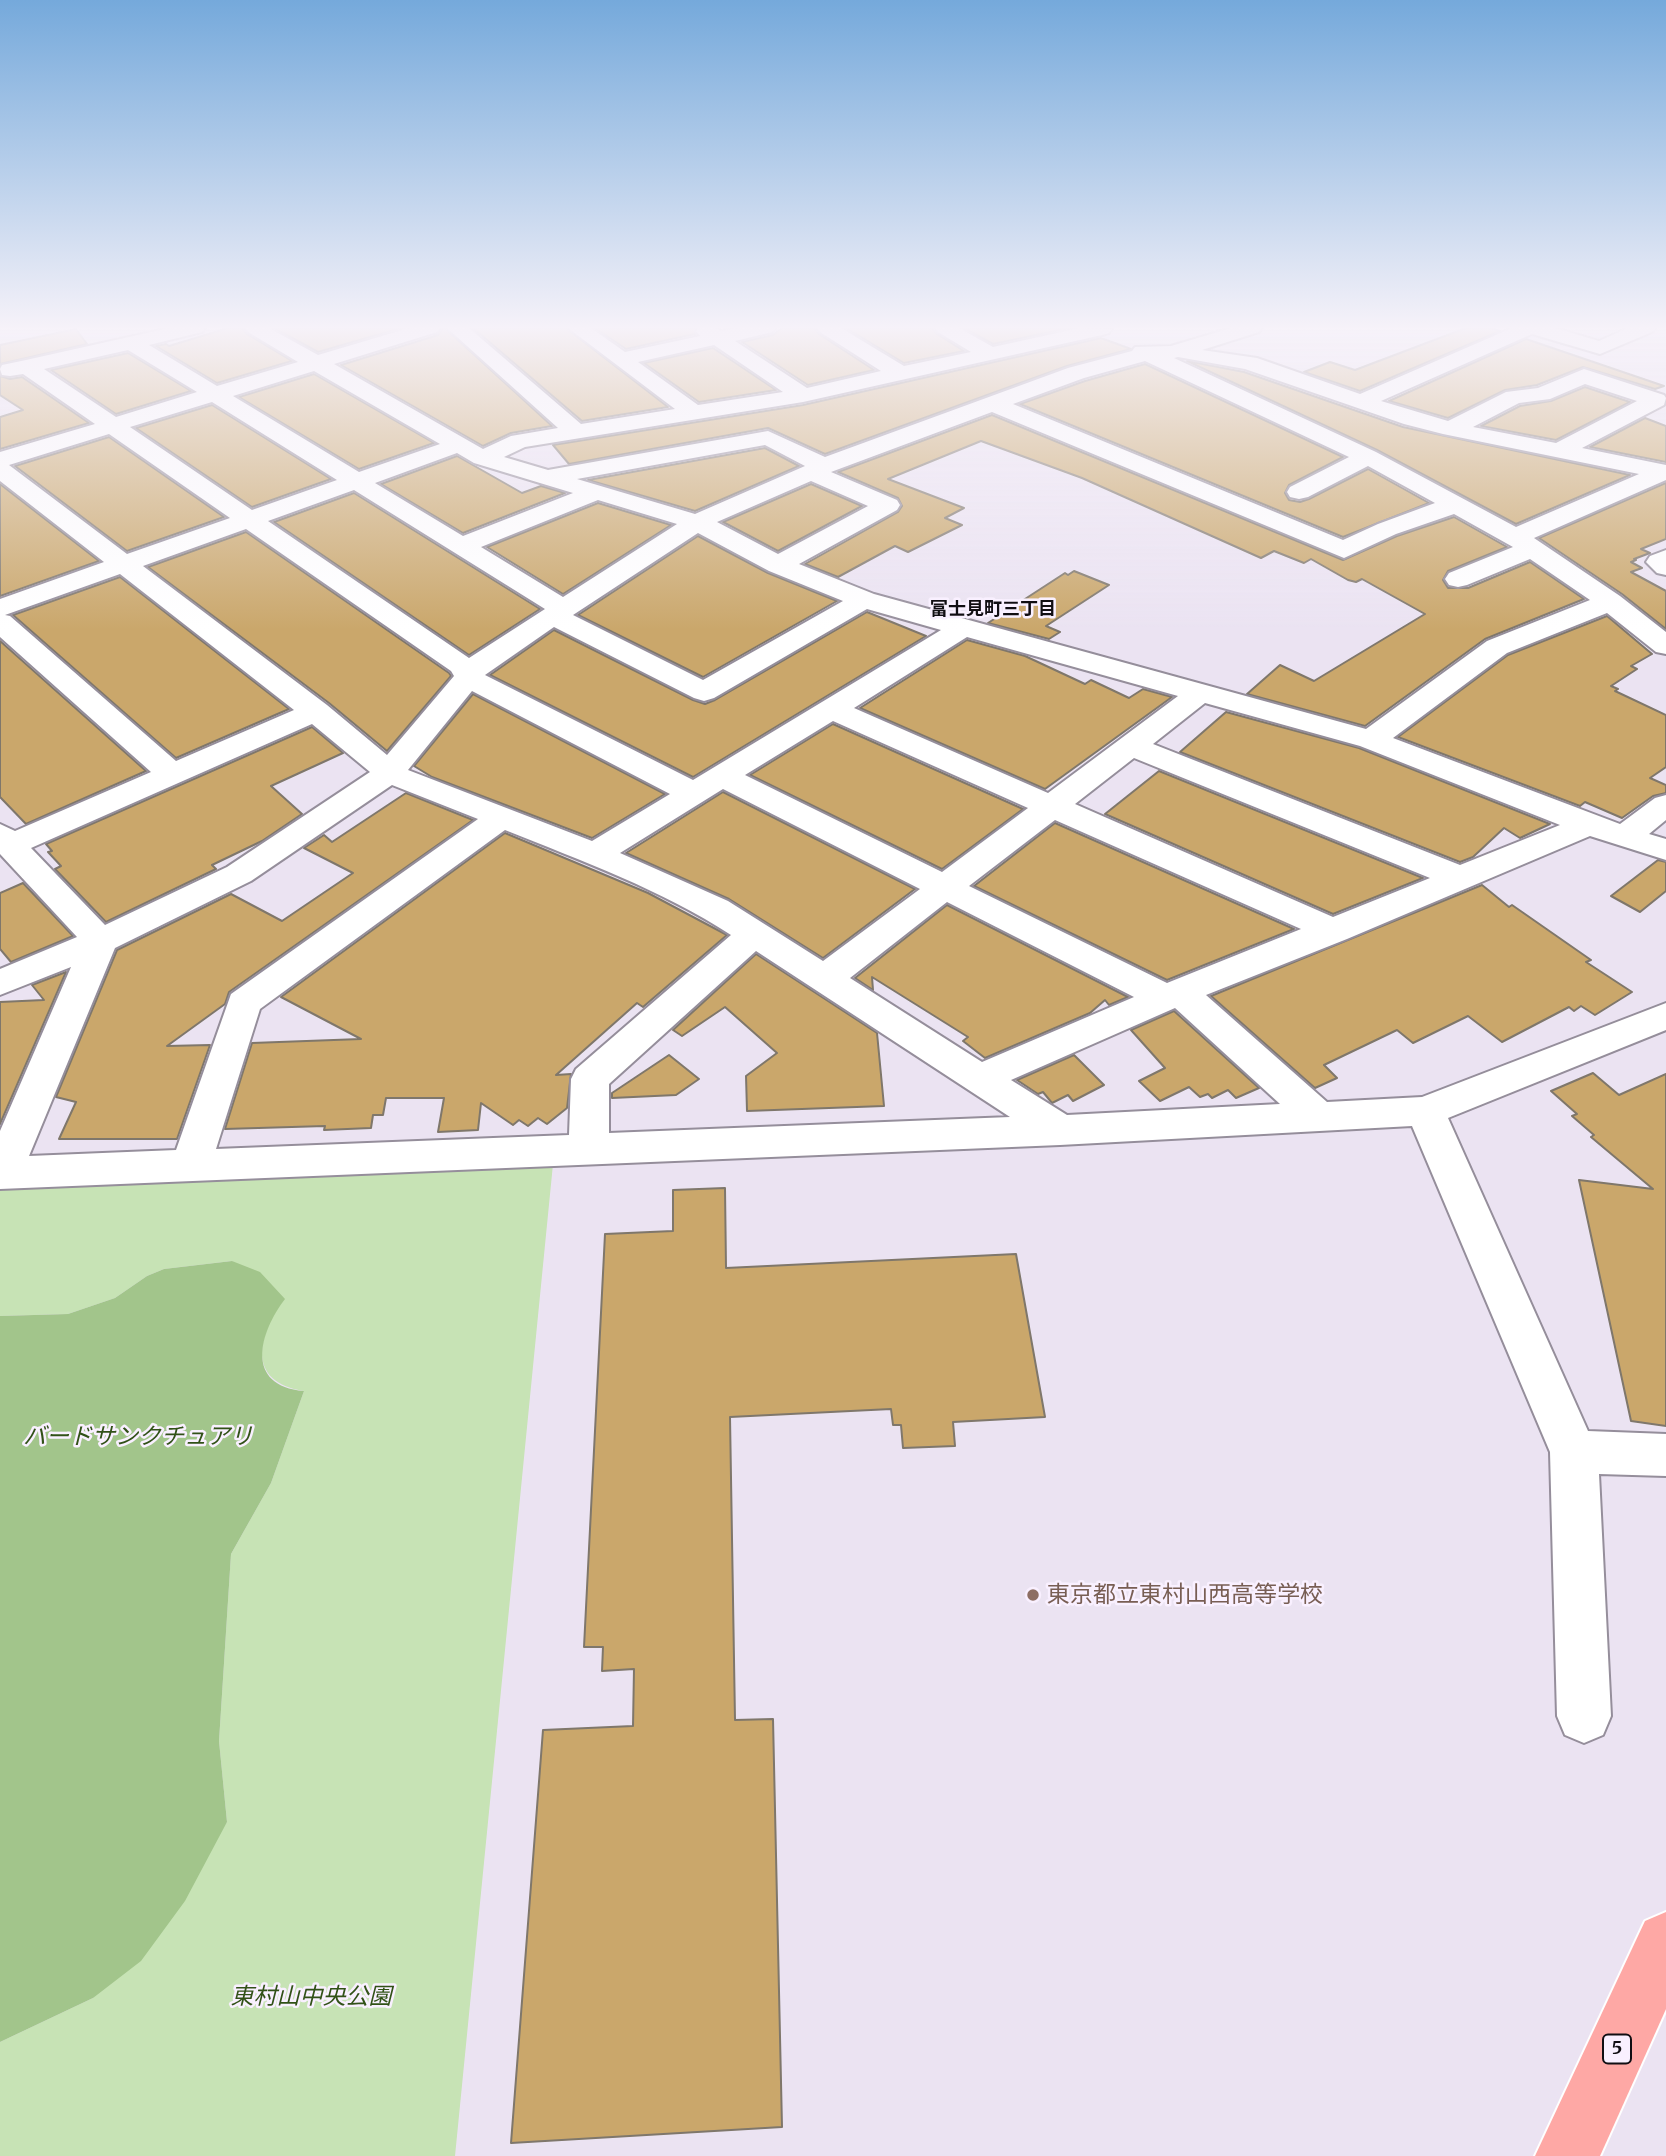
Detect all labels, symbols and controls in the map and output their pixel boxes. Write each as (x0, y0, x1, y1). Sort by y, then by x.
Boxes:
district label: 富士見町三丁目 (930, 599, 1056, 621)
park label: バードサンクチュアリ (23, 1423, 253, 1451)
place label: 東京都立東村山西高等学校 (1047, 1581, 1323, 1609)
marker: 東京都立東村山西高等学校 (1025, 1587, 1041, 1603)
park label: 東村山中央公園 (231, 1983, 391, 2011)
road number: 5 (1603, 2035, 1631, 2064)

